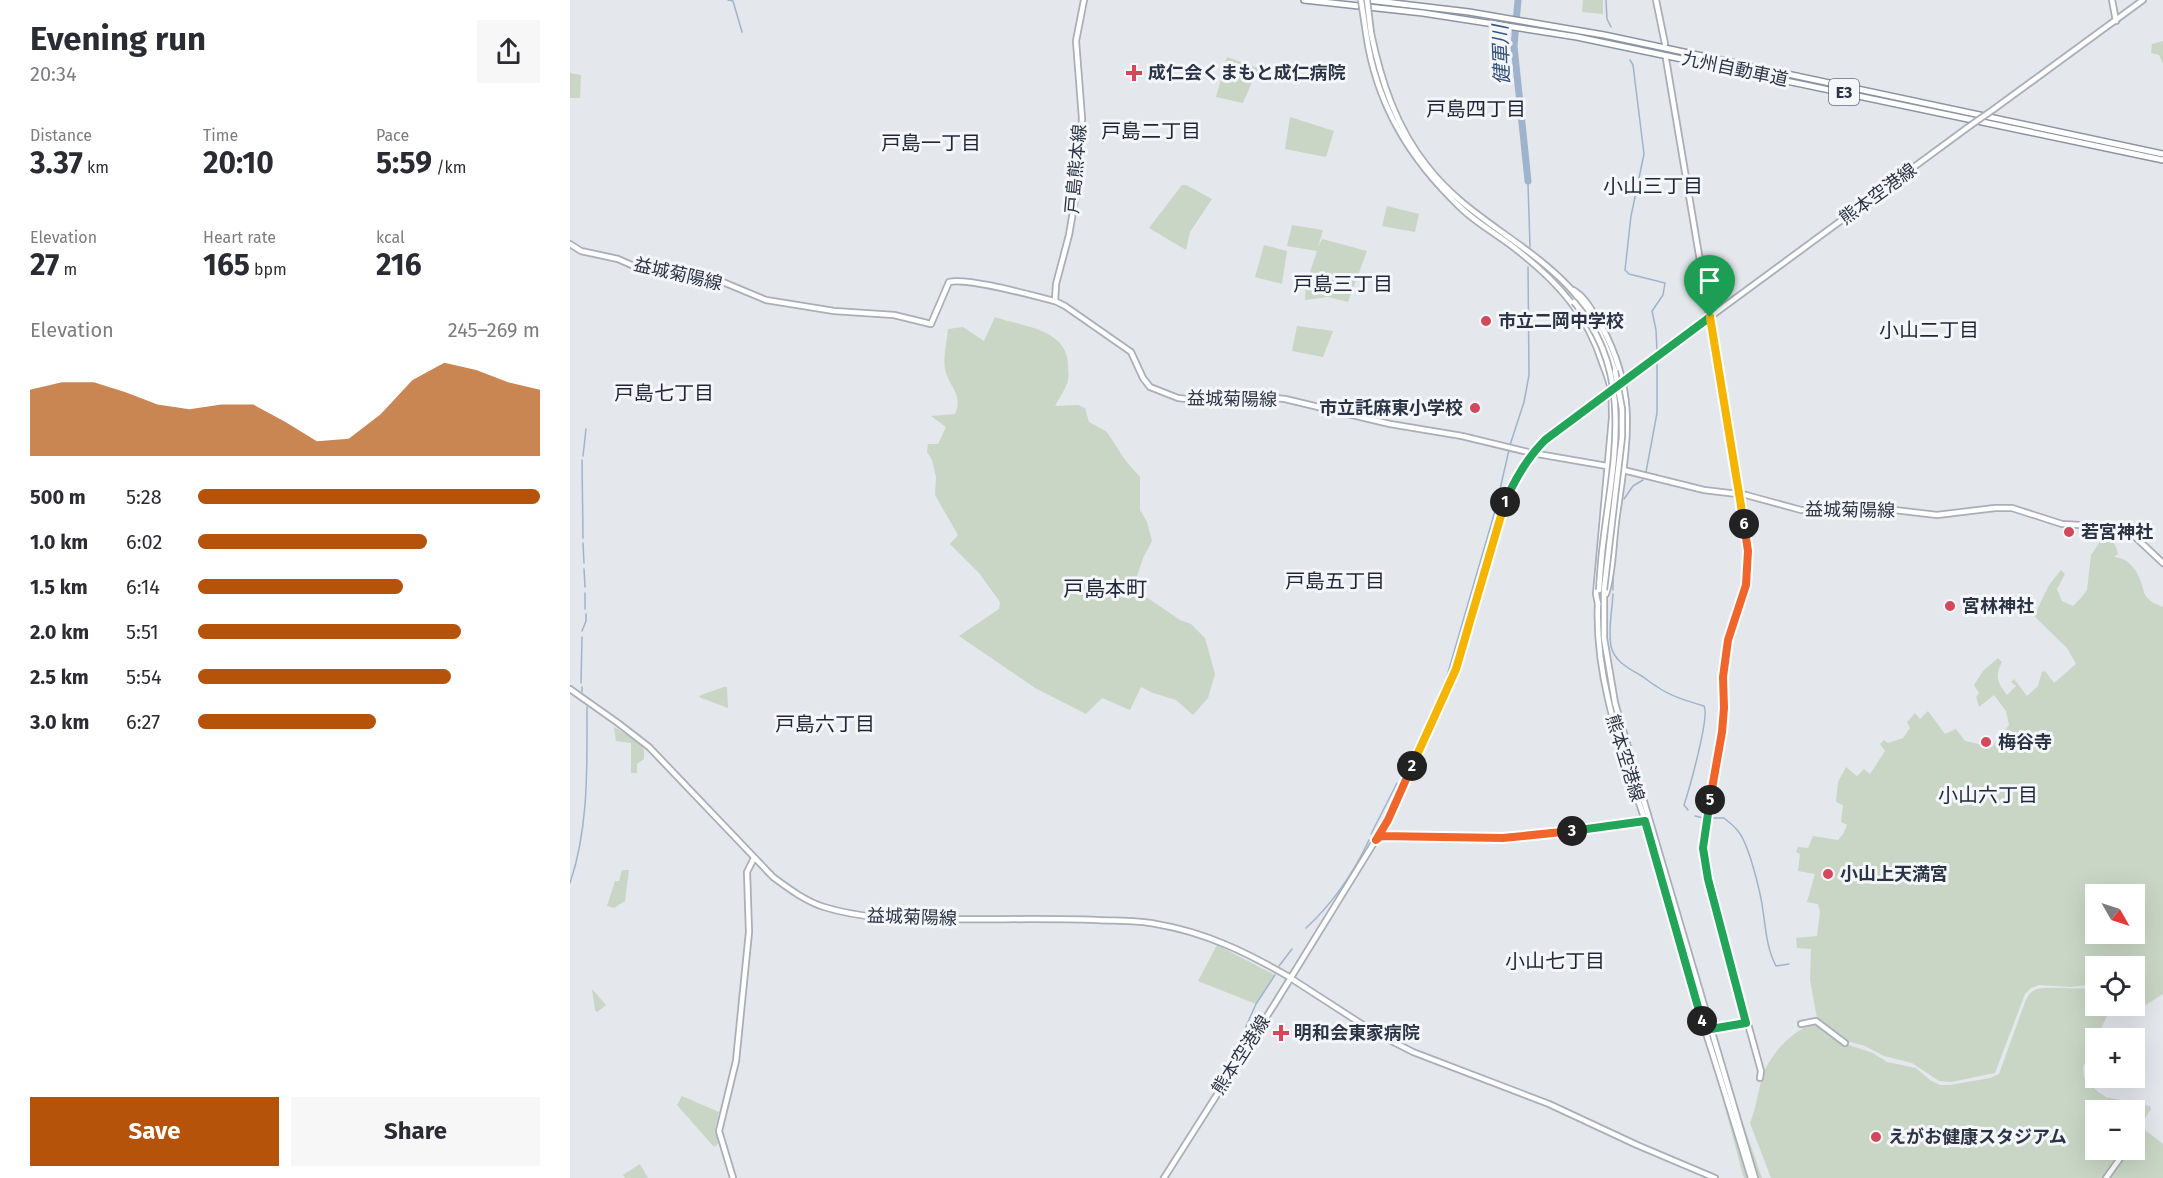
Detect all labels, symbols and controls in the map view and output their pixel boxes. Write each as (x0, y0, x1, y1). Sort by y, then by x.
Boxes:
text: Evening run (30, 19, 206, 59)
button: share (477, 20, 540, 83)
water label: 健軍川 (1488, 23, 1514, 85)
street label: 九州自動車道 (1680, 47, 1790, 91)
text: 20:34 (30, 62, 77, 86)
place label: 成仁会くまもと成仁病院 (1148, 62, 1346, 84)
marker: 成仁会くまもと成仁病院 (1125, 64, 1143, 82)
road number: E3 (1829, 79, 1859, 105)
district label: 戸島四丁目 (1426, 97, 1526, 121)
district label: 戸島二丁目 (1101, 119, 1201, 143)
street label: 戸島熊本線 (1061, 123, 1091, 215)
text: Distance (30, 126, 92, 145)
text: Time (203, 126, 238, 145)
text: Pace (376, 126, 409, 145)
district label: 戸島一丁目 (881, 131, 981, 155)
text: 3.37 (30, 145, 83, 181)
text: 20:10 (203, 145, 274, 181)
text: 5:59 (376, 145, 432, 181)
text: km (83, 158, 109, 177)
text: /km (432, 158, 466, 177)
street label: 熊本空港線 (1835, 159, 1921, 229)
district label: 小山三丁目 (1603, 174, 1703, 198)
text: Elevation (30, 228, 97, 247)
text: Heart rate (203, 228, 276, 247)
text: kcal (376, 228, 405, 247)
text: 27 (30, 247, 59, 283)
text: 165 (203, 247, 250, 283)
text: 216 (376, 247, 422, 283)
street label: 益城菊陽線 (632, 253, 724, 295)
pin (1684, 255, 1735, 317)
text: m (59, 260, 77, 279)
text: bpm (250, 260, 287, 279)
icon: arrive (1693, 264, 1726, 297)
district label: 戸島三丁目 (1293, 272, 1393, 296)
place label: 市立二岡中学校 (1498, 310, 1624, 332)
marker: 市立二岡中学校 (1479, 314, 1493, 328)
text: Elevation (30, 318, 114, 342)
text: 245–269 m (448, 318, 540, 342)
district label: 小山二丁目 (1879, 318, 1979, 342)
district label: 戸島七丁目 (614, 381, 714, 405)
street label: 益城菊陽線 (1187, 387, 1277, 411)
place label: 市立託麻東小学校 (1319, 397, 1463, 419)
marker: 市立託麻東小学校 (1468, 401, 1482, 415)
text: 500 m (30, 485, 86, 509)
text: 5:28 (126, 485, 162, 509)
pin: 1 (1490, 487, 1520, 517)
text: 1 (1501, 492, 1509, 511)
street label: 益城菊陽線 (1805, 498, 1895, 522)
pin: 6 (1729, 509, 1759, 539)
text: 6 (1739, 514, 1749, 533)
place label: 若宮神社 (2081, 521, 2153, 543)
marker: 若宮神社 (2062, 525, 2076, 539)
text: 1.0 km (30, 530, 88, 554)
text: 6:02 (126, 530, 162, 554)
district label: 戸島五丁目 (1285, 569, 1385, 593)
text: 1.5 km (30, 575, 88, 599)
text: 6:14 (126, 575, 160, 599)
district label: 戸島本町 (1063, 576, 1147, 602)
place label: 宮林神社 (1962, 595, 2034, 617)
marker: 宮林神社 (1943, 599, 1957, 613)
text: 2.0 km (30, 620, 89, 644)
text: 5:51 (126, 620, 159, 644)
text: 2.5 km (30, 665, 89, 689)
text: 5:54 (126, 665, 162, 689)
text: 3.0 km (30, 710, 89, 734)
text: 6:27 (126, 710, 160, 734)
district label: 戸島六丁目 (775, 712, 875, 736)
street label: 熊本空港線 (1601, 712, 1649, 804)
place label: 梅谷寺 (1998, 731, 2052, 753)
marker: 梅谷寺 (1979, 735, 1993, 749)
pin: 2 (1397, 751, 1427, 781)
text: 2 (1408, 756, 1416, 775)
district label: 小山六丁目 (1938, 783, 2038, 807)
pin: 5 (1695, 785, 1725, 815)
text: 5 (1706, 790, 1714, 809)
pin: 3 (1557, 816, 1587, 846)
text: 3 (1568, 821, 1576, 840)
place label: 小山上天満宮 (1840, 863, 1948, 885)
marker: 小山上天満宮 (1821, 867, 1835, 881)
north arrow (2085, 884, 2145, 944)
map controls (2085, 884, 2145, 1160)
street label: 益城菊陽線 (867, 904, 957, 930)
district label: 小山七丁目 (1505, 949, 1605, 973)
button: locate (2085, 956, 2145, 1016)
pin: 4 (1687, 1006, 1717, 1036)
street label: 熊本空港線 (1207, 1011, 1275, 1099)
text: 4 (1697, 1011, 1707, 1030)
place label: 明和会東家病院 (1294, 1022, 1420, 1044)
marker: 明和会東家病院 (1272, 1024, 1290, 1042)
button: + (2085, 1028, 2145, 1088)
button: Save (30, 1097, 279, 1166)
button: Share (291, 1097, 540, 1166)
button: − (2085, 1100, 2145, 1160)
place label: えがお健康スタジアム (1888, 1126, 2067, 1148)
marker: えがお健康スタジアム (1869, 1130, 1883, 1144)

